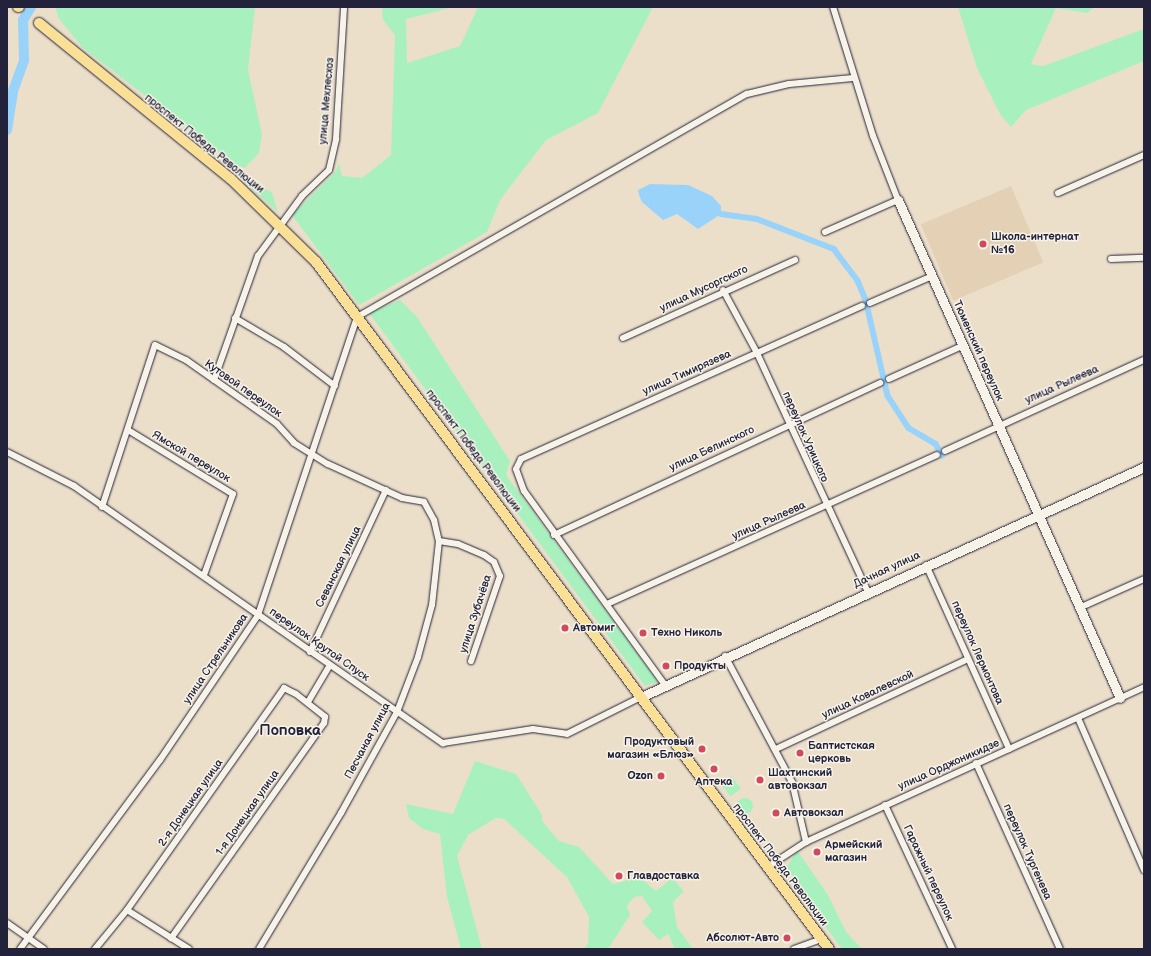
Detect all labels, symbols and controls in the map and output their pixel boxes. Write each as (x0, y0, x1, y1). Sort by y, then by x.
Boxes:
street label: улица Мехлесхоз (317, 57, 337, 145)
street label: проспект Победа Революции (142, 92, 266, 196)
place label: Школа-интернат №16 (991, 231, 1079, 257)
marker: Школа-интернат №16 (978, 239, 988, 249)
street label: улица Мусоргского (658, 263, 750, 315)
street label: Тюменский переулок (950, 299, 1006, 403)
street label: улица Тимирязева (641, 348, 733, 398)
street label: Кутовой переулок (202, 357, 284, 421)
street label: улица Рылеева (1023, 363, 1101, 407)
street label: проспект Победа Революции (423, 387, 523, 515)
street label: переулок Урицкого (779, 390, 831, 484)
street label: улица Белинского (667, 424, 757, 474)
street label: Ямской переулок (150, 428, 232, 486)
street label: улица Рылеева (730, 499, 808, 543)
street label: Севанская улица (314, 524, 364, 610)
street label: Дачная улица (851, 549, 923, 591)
street label: улица Зубачёва (457, 573, 495, 655)
street label: переулок Лермонтова (948, 599, 1006, 707)
street label: переулок Крутой Спуск (266, 605, 372, 685)
street label: улица Стрельникова (181, 611, 251, 707)
place label: Автомиг (573, 621, 615, 635)
marker: Автомиг (560, 623, 570, 633)
place label: Техно Николь (651, 626, 722, 640)
marker: Техно Николь (638, 628, 648, 638)
place label: Продукты (674, 659, 726, 673)
marker: Продукты (661, 661, 671, 671)
street label: улица Ковалевской (820, 668, 916, 722)
street label: Песчаная улица (342, 701, 394, 781)
district label: Поповка (259, 722, 321, 740)
place label: Продуктовый магазин «Блюз» (607, 736, 694, 762)
street label: улица Орджоникидзе (896, 737, 1002, 793)
place label: Баптистская церковь (808, 740, 875, 766)
marker: Продуктовый магазин «Блюз» (697, 744, 707, 754)
marker: Баптистская церковь (795, 748, 805, 758)
street label: 2-я Донецкая улица (156, 757, 226, 849)
marker: Аптека (709, 764, 719, 774)
place label: Шахтинский автовокзал (768, 767, 832, 793)
street label: 1-я Донецкая улица (214, 768, 282, 858)
place label: Ozon (627, 769, 653, 783)
marker: Ozon (656, 771, 666, 781)
place label: Аптека (696, 775, 732, 789)
marker: Шахтинский автовокзал (755, 775, 765, 785)
street label: проспект Победа Революции (730, 801, 830, 929)
street label: переулок Тургенева (1000, 802, 1054, 902)
place label: Автовокзал (784, 806, 844, 820)
marker: Автовокзал (771, 808, 781, 818)
street label: Гаражный переулок (900, 823, 956, 923)
place label: Армейский магазин (825, 839, 882, 865)
marker: Армейский магазин (812, 847, 822, 857)
place label: Главдоставка (627, 869, 699, 883)
marker: Главдоставка (614, 871, 624, 881)
place label: Абсолют-Авто (706, 931, 779, 945)
marker: Абсолют-Авто (782, 933, 792, 943)

